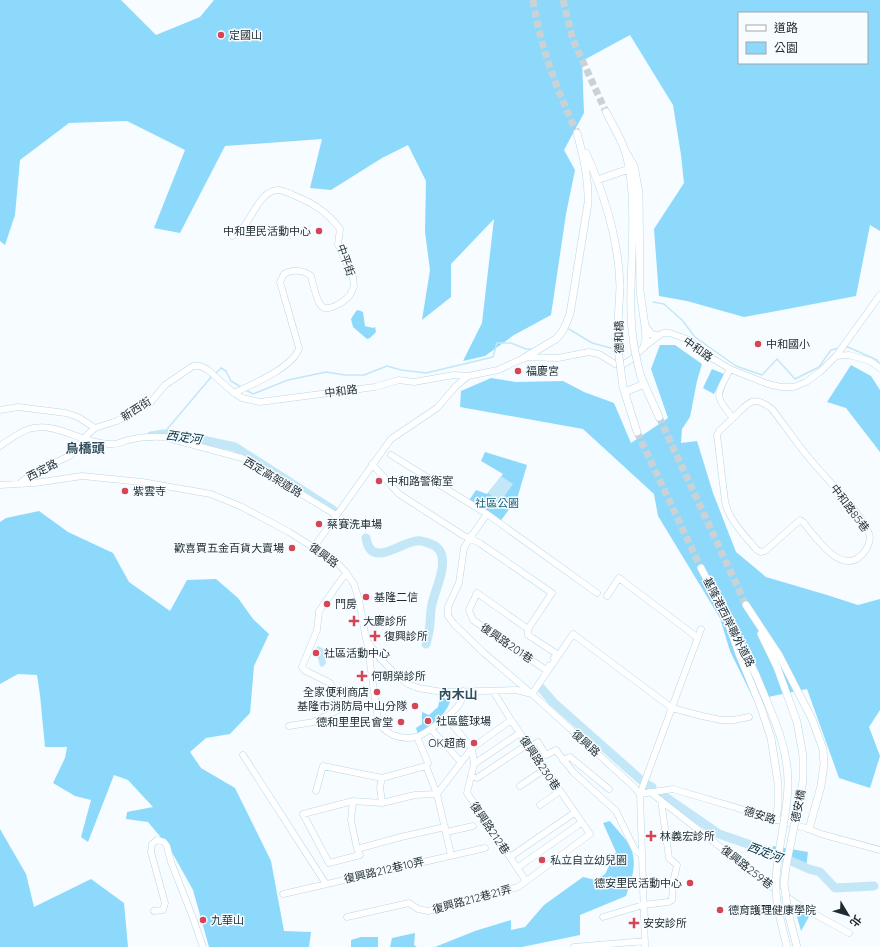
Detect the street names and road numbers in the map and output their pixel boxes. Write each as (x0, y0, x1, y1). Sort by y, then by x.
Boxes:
street label: 中平街 (334, 242, 358, 278)
street label: 德和橋 (612, 320, 626, 354)
street label: 中和路 (680, 334, 716, 364)
street label: 中和路 (324, 382, 358, 400)
street label: 新西街 (118, 394, 154, 424)
street label: 西定高架道路 (241, 454, 305, 500)
street label: 西定路 (24, 456, 60, 484)
street label: 中和路85巷 (828, 481, 872, 535)
street label: 復興路 (307, 540, 341, 570)
street label: 基隆港西岸聯外道路 (700, 575, 758, 669)
street label: 復興路201巷 (478, 620, 536, 666)
street label: 復興路 (569, 727, 603, 759)
street label: 復興路230巷 (517, 733, 563, 793)
street label: 德安橋 (788, 788, 808, 824)
street label: 復興路212巷 (467, 799, 513, 857)
street label: 德安路 (742, 803, 778, 827)
street label: 復興路259巷 (718, 842, 776, 892)
street label: 復興路212巷10弄 (343, 854, 425, 886)
street label: 復興路212巷21弄 (431, 882, 513, 916)

